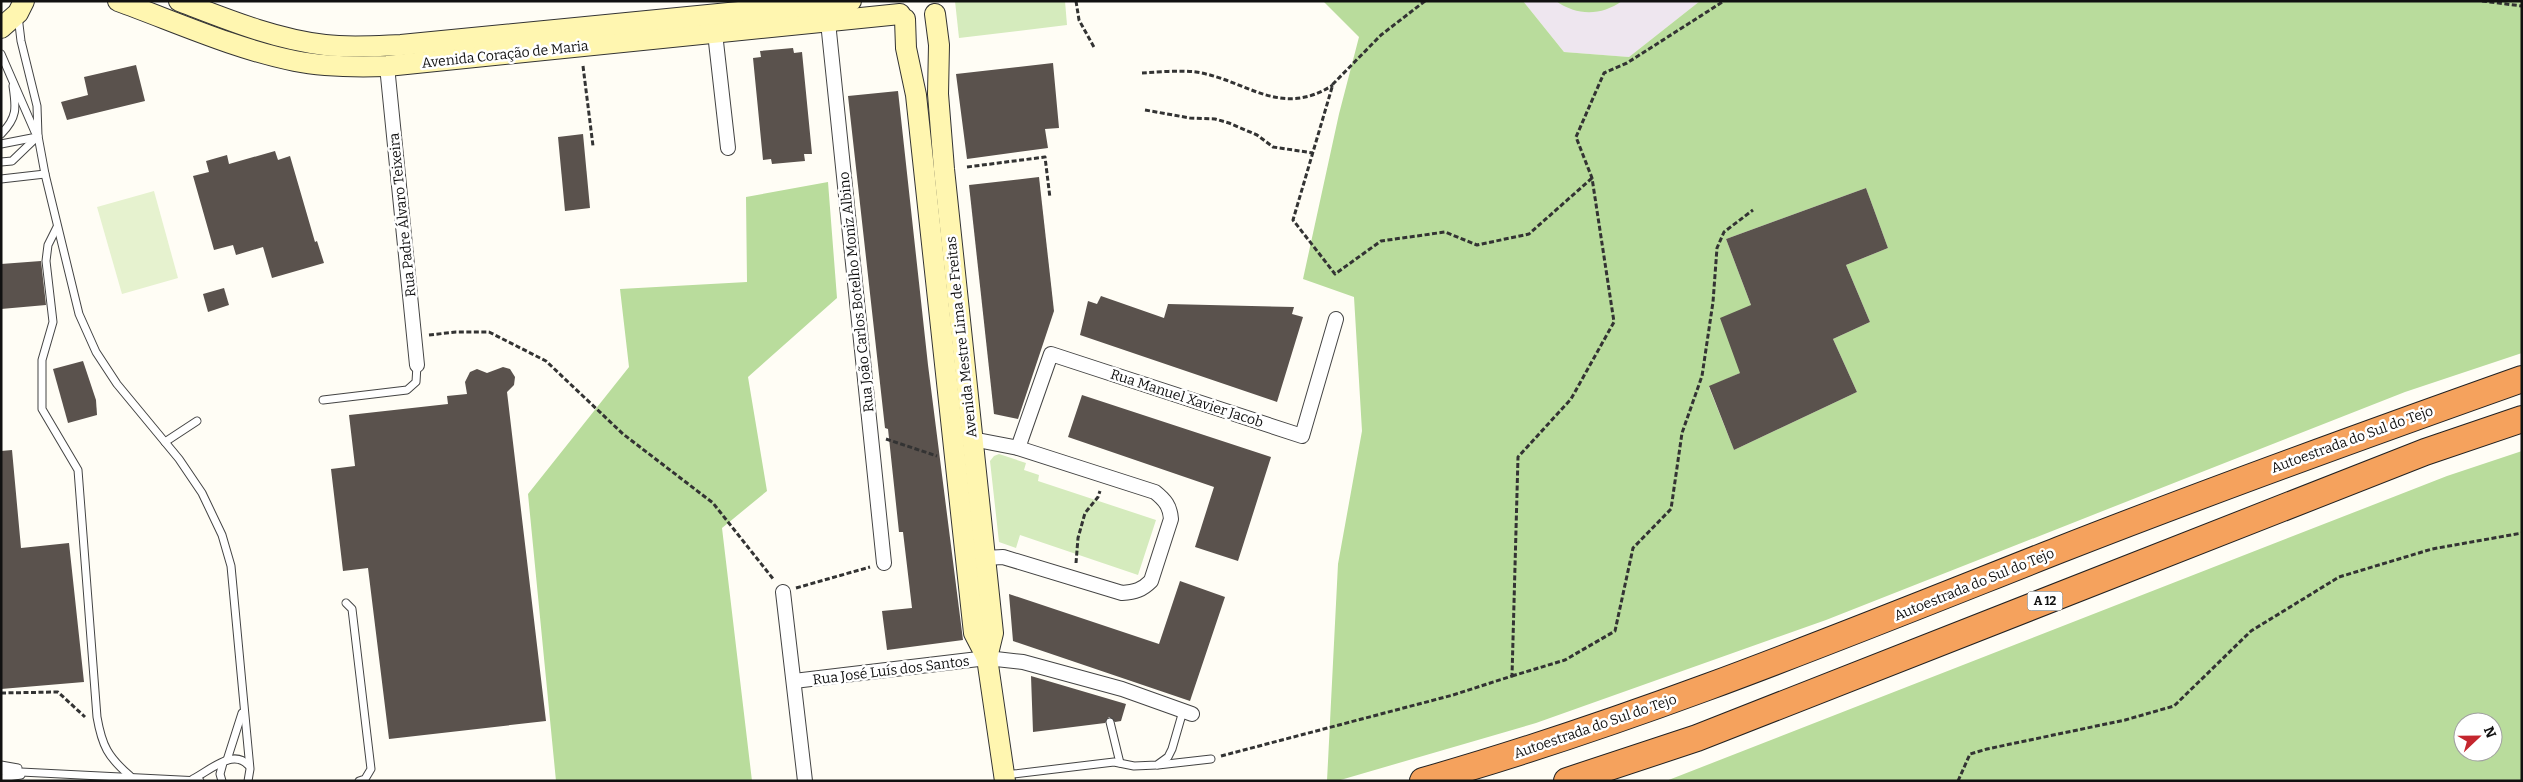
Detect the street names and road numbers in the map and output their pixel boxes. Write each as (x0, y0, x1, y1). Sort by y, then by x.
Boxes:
street label: Avenida Coração de Maria (421, 37, 590, 72)
street label: Rua Padre Álvaro Teixeira (384, 132, 420, 298)
street label: Rua João Carlos Botelho Moniz Albino (835, 171, 878, 413)
street label: Avenida Mestre Lima de Freitas (942, 235, 981, 439)
street label: Rua Manuel Xavier Jacob (1108, 366, 1265, 431)
street label: Autoestrada do Sul do Tejo (2269, 402, 2436, 477)
street label: Autoestrada do Sul do Tejo (1892, 545, 2057, 624)
road number: A 12 (2028, 592, 2062, 610)
street label: Rua José Luís dos Santos (812, 652, 970, 689)
street label: Autoestrada do Sul do Tejo (1511, 691, 1679, 762)

